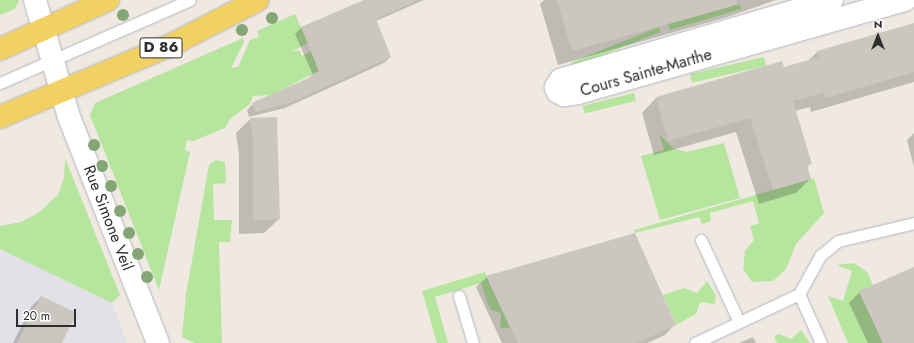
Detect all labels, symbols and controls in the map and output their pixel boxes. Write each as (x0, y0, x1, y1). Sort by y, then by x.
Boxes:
north arrow (858, 16, 898, 56)
text: N (874, 16, 882, 32)
road number: D 86 (139, 35, 183, 61)
street label: Cours Sainte-Marthe (578, 45, 714, 101)
street label: Rue Simone Veil (79, 163, 137, 273)
scale bar (18, 301, 78, 327)
text: 20 m (23, 307, 50, 325)

